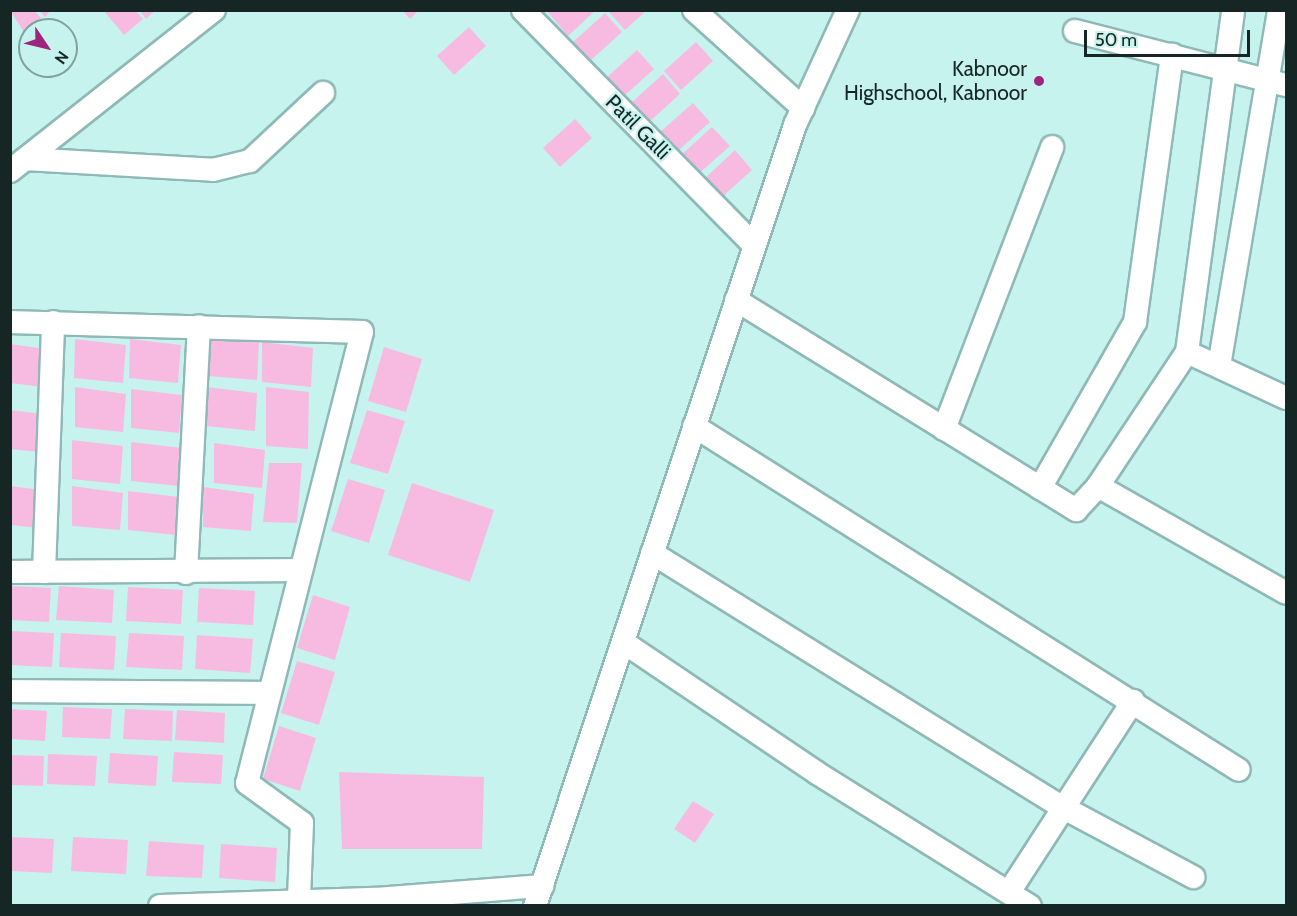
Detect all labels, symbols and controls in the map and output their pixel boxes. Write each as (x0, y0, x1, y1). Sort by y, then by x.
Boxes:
north arrow (18, 18, 78, 78)
scale bar (1087, 18, 1254, 56)
text: 50 m (1095, 29, 1137, 51)
text: N (50, 47, 73, 68)
place label: Kabnoor Highschool, Kabnoor (844, 56, 1027, 106)
marker: Kabnoor Highschool, Kabnoor (1032, 74, 1046, 88)
street label: Patil Galli (600, 89, 676, 165)

